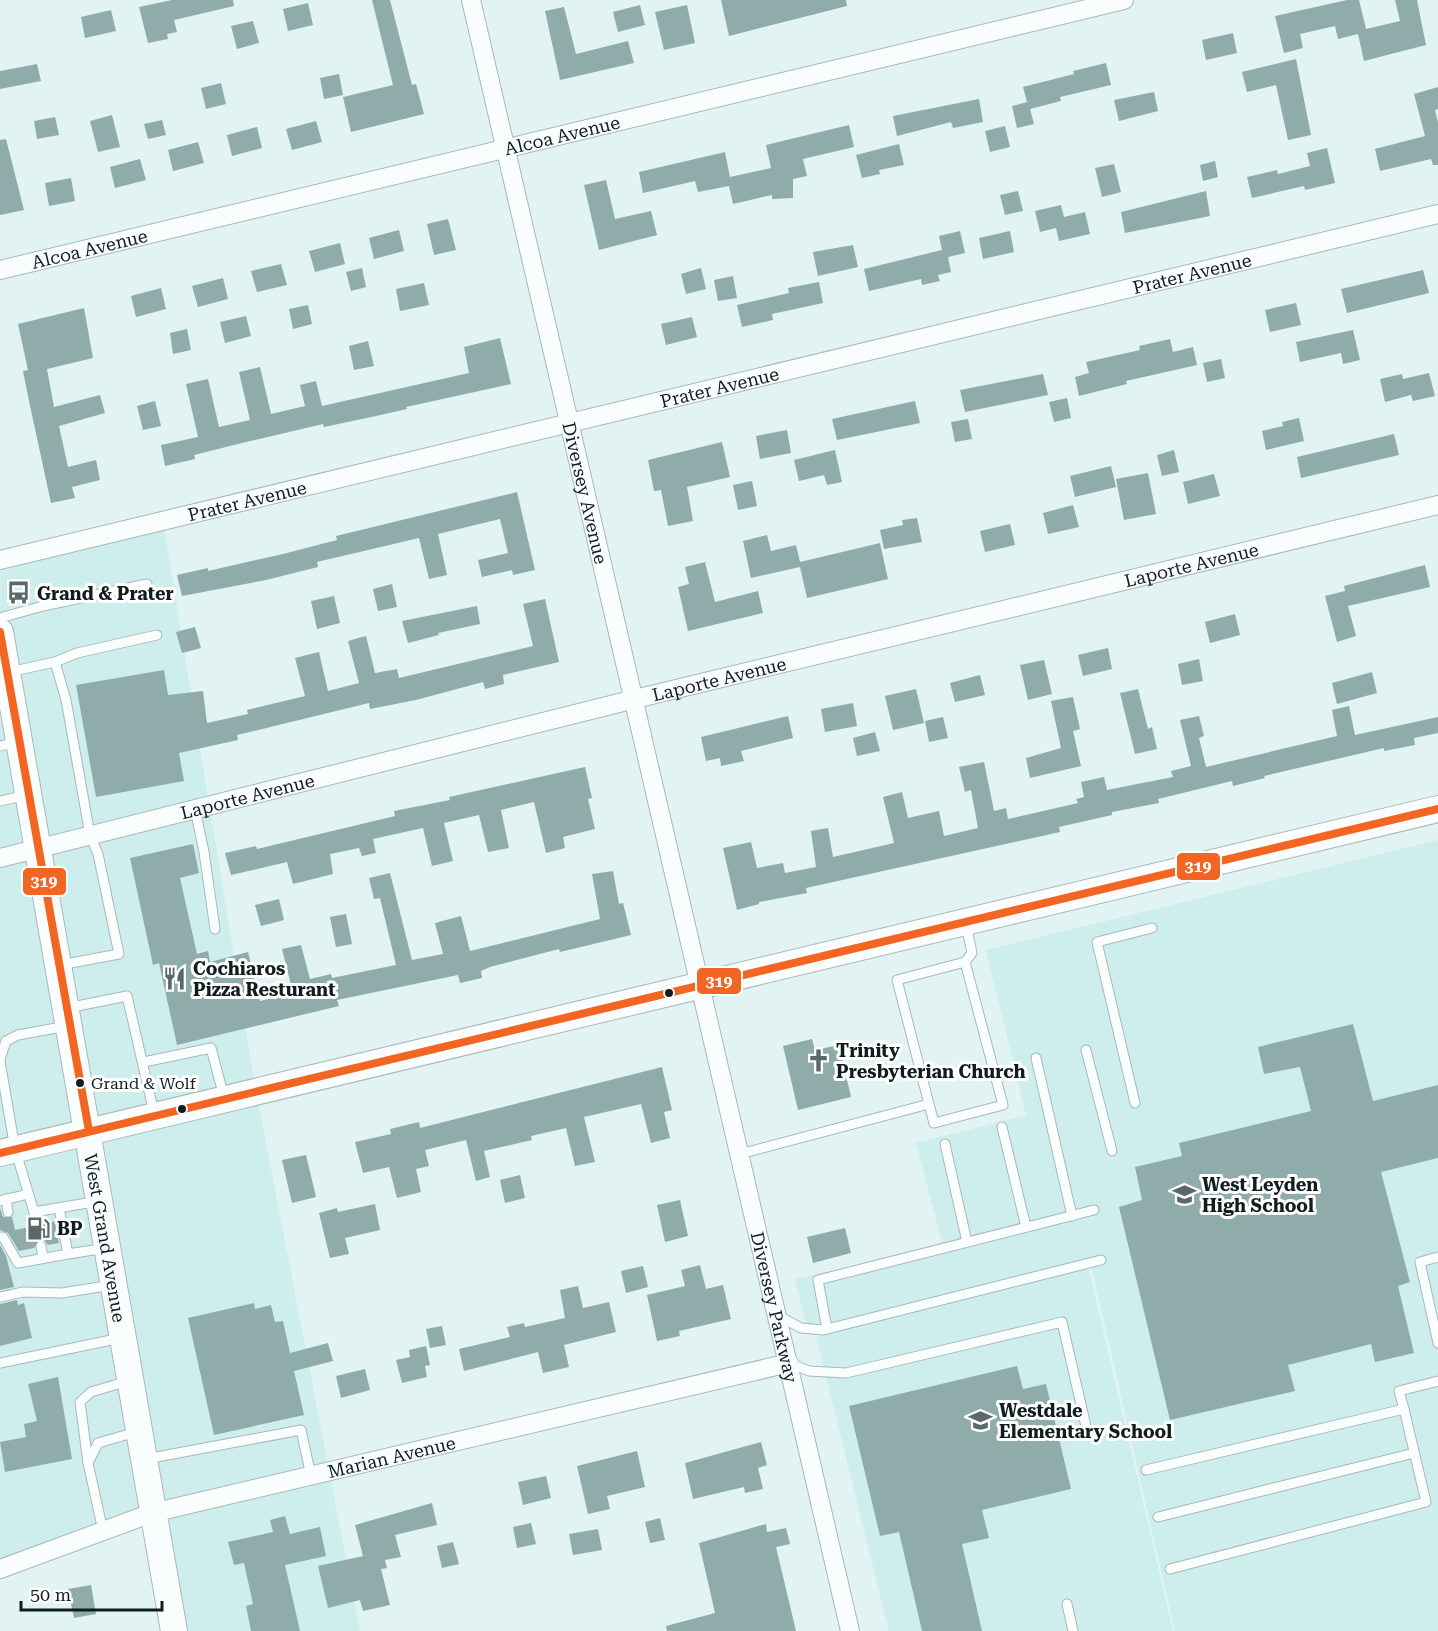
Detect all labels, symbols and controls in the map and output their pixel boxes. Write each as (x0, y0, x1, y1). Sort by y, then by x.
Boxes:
street label: Alcoa Avenue (502, 111, 622, 159)
street label: Alcoa Avenue (30, 224, 150, 273)
street label: Prater Avenue (1131, 249, 1254, 298)
street label: Prater Avenue (658, 362, 781, 411)
street label: Diversey Avenue (559, 420, 612, 566)
street label: Prater Avenue (185, 476, 309, 525)
street label: Laporte Avenue (1122, 538, 1261, 591)
bus stop icon: Grand & Prater (6, 580, 32, 606)
place label: Grand & Prater (37, 583, 174, 604)
street label: Laporte Avenue (650, 652, 788, 705)
street label: Laporte Avenue (178, 769, 317, 823)
line badge: 319 (1176, 852, 1221, 881)
text: 319 (1185, 857, 1211, 876)
line badge: 319 (22, 867, 67, 896)
text: 319 (31, 872, 57, 891)
place label: Cochiaros Pizza Resturant (193, 958, 335, 1000)
restaurant icon: Cochiaros Pizza Resturant (162, 965, 188, 991)
line badge: 319 (696, 967, 742, 995)
text: 319 (706, 972, 732, 991)
unlabelled marker (663, 987, 675, 999)
place label: Trinity Presbyterian Church (836, 1040, 1026, 1082)
church icon: Trinity Presbyterian Church (805, 1047, 831, 1073)
place label: Grand & Wolf (91, 1074, 197, 1093)
marker: Grand & Wolf (74, 1077, 86, 1089)
unlabelled marker (176, 1103, 188, 1115)
street label: West Grand Avenue (81, 1152, 131, 1324)
place label: West Leyden High School (1202, 1174, 1318, 1216)
school or university icon: West Leyden High School (1171, 1181, 1197, 1207)
fuel station icon: BP (26, 1215, 52, 1241)
place label: BP (57, 1218, 83, 1239)
street label: Diversey Parkway (747, 1230, 803, 1385)
place label: Westdale Elementary School (999, 1400, 1172, 1442)
school or university icon: Westdale Elementary School (968, 1407, 994, 1433)
street label: Marian Avenue (326, 1431, 457, 1482)
scale bar (21, 1574, 162, 1612)
text: 50 m (30, 1584, 71, 1605)

